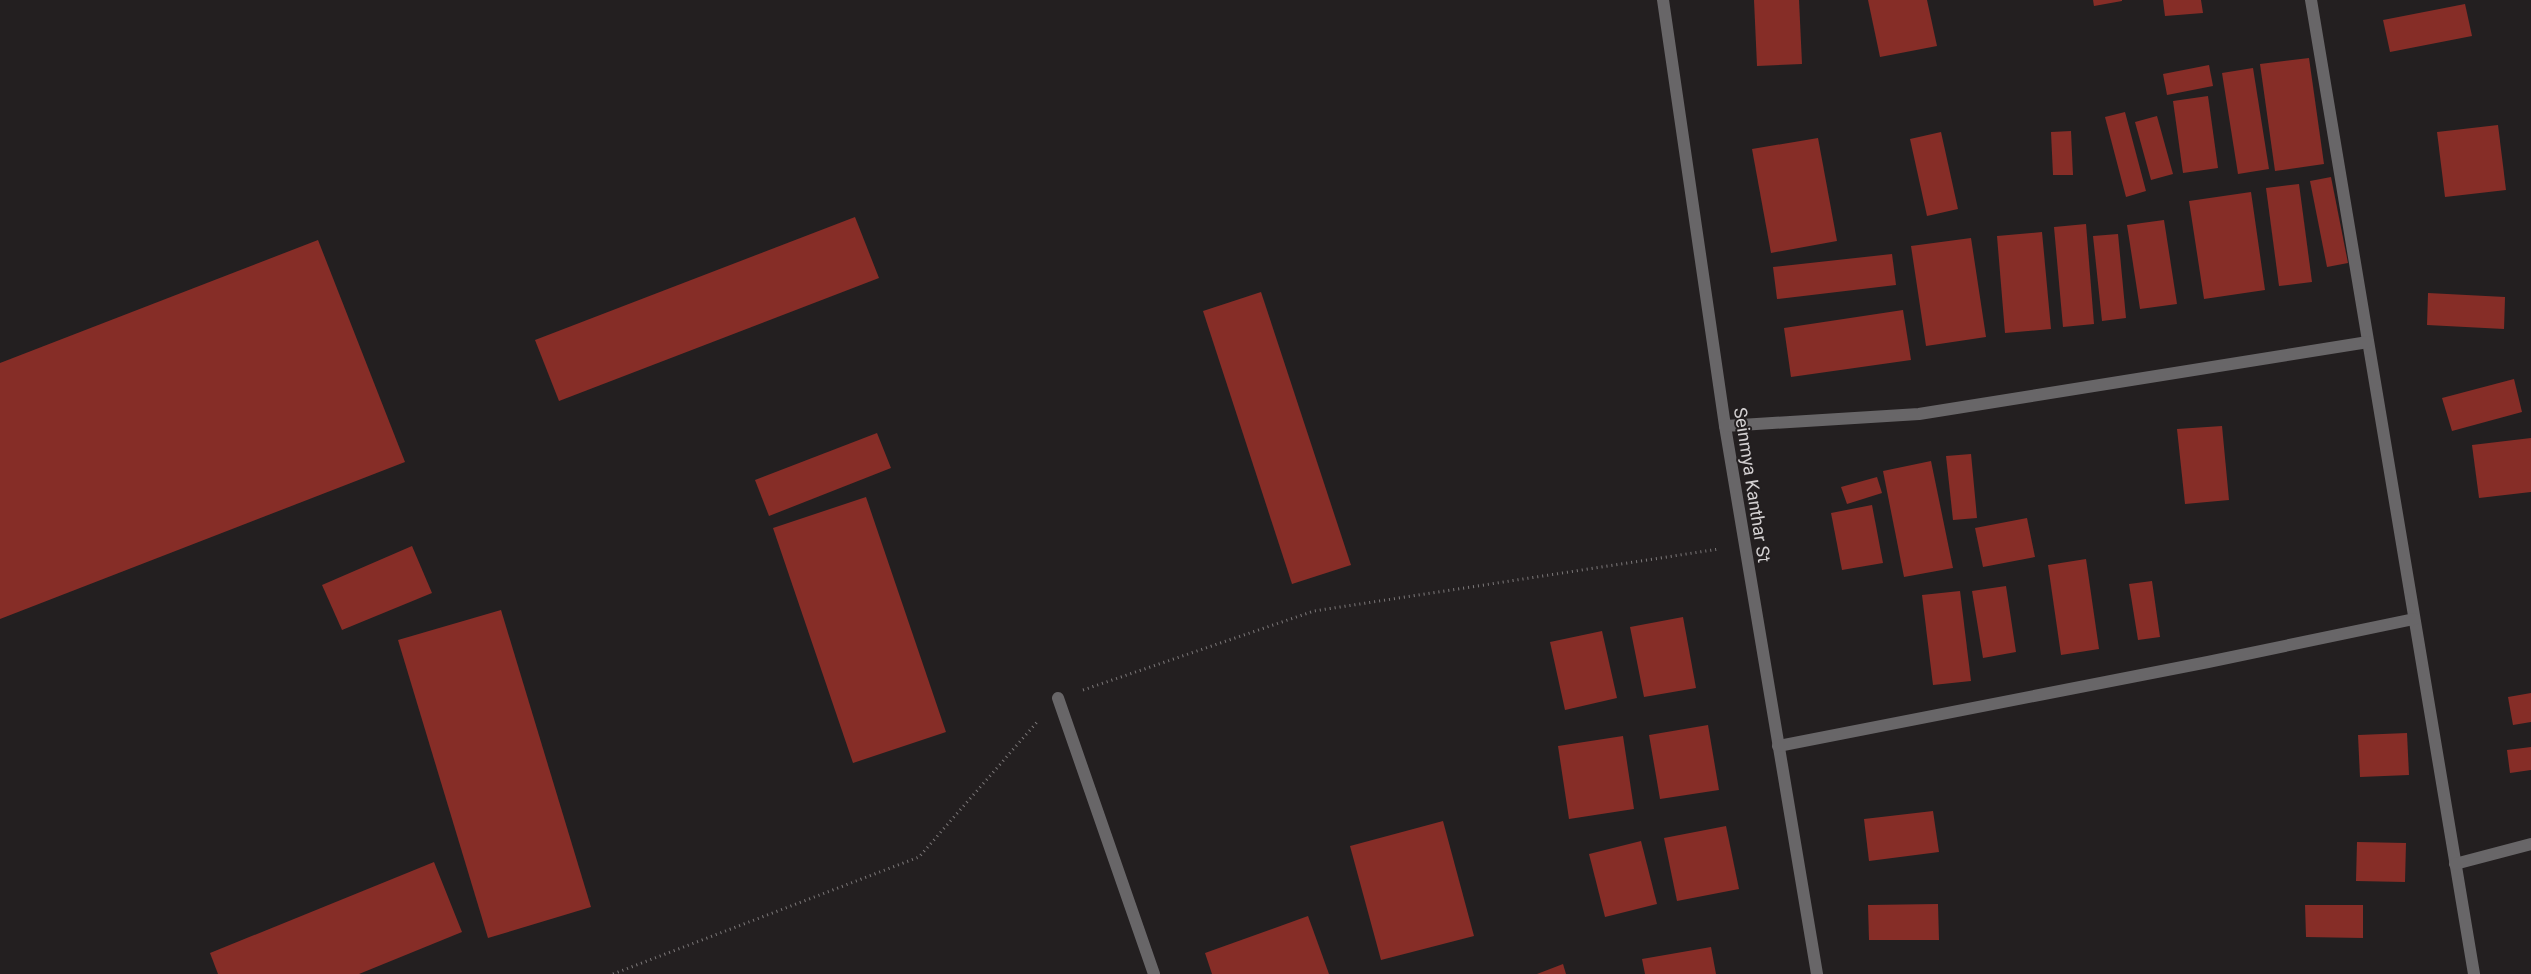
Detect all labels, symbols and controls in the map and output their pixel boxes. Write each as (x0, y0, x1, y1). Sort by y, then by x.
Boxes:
street label: Seinmya Kanthar St (1730, 406, 1775, 564)

